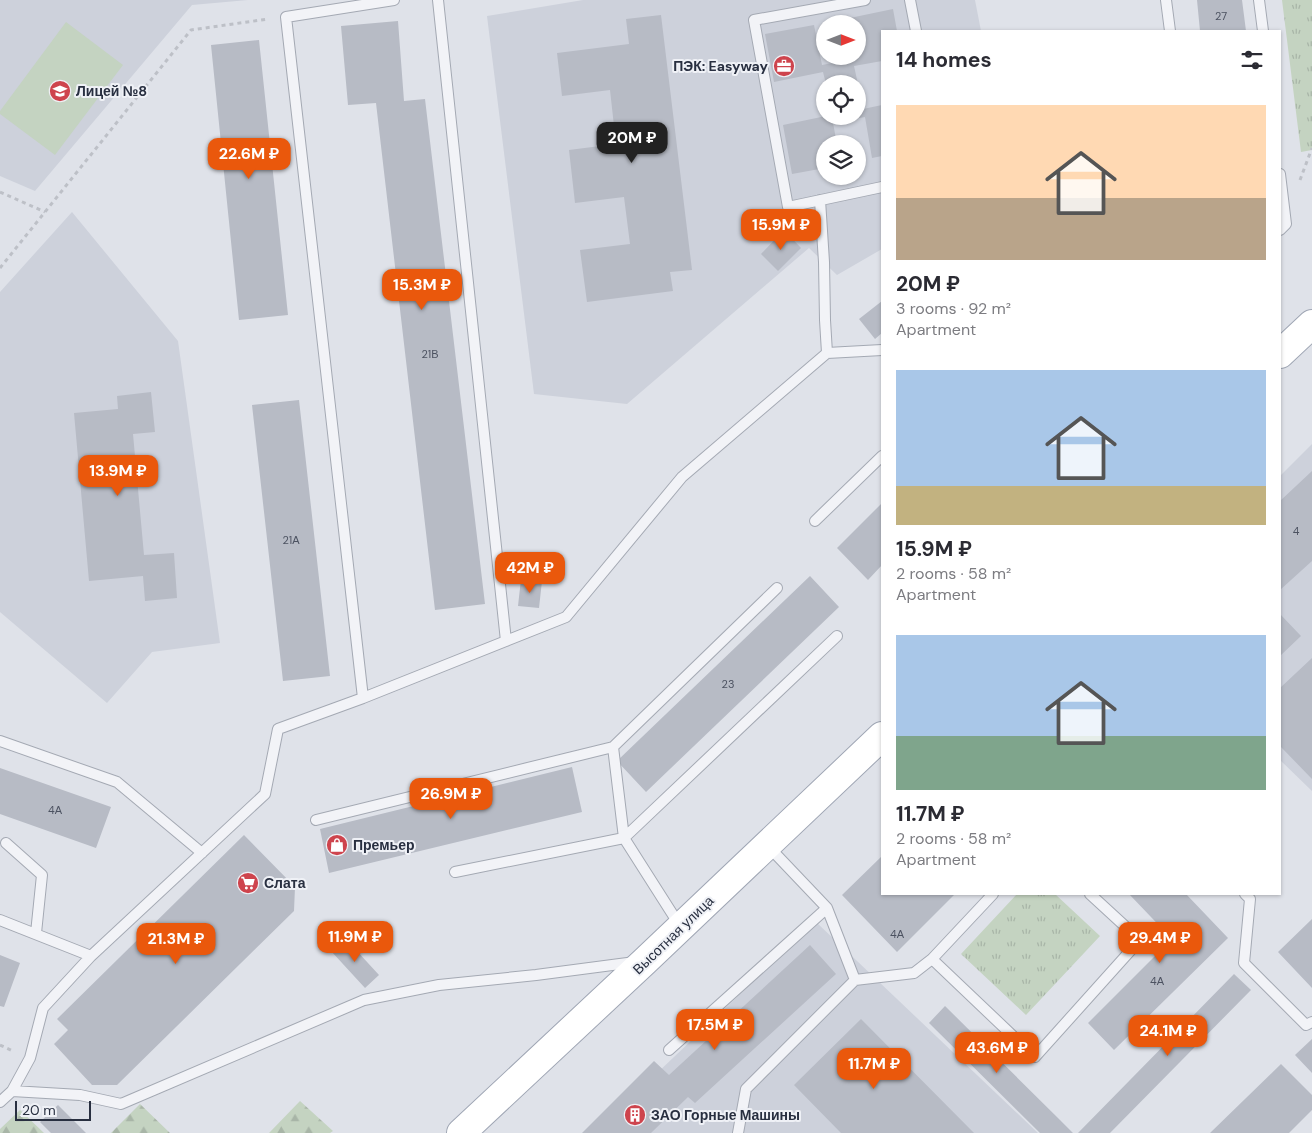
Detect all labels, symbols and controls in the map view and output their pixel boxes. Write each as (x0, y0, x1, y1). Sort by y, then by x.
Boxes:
house number: 27 (1215, 9, 1227, 23)
north arrow (816, 15, 866, 65)
map controls (816, 15, 866, 185)
text: 14 homes (896, 46, 992, 74)
icon: filters (1238, 46, 1266, 74)
office icon: ПЭК: Easyway (772, 54, 796, 78)
place label: ПЭК: Easyway (673, 57, 769, 75)
button: locate (816, 75, 866, 125)
school or university icon: Лицей №8 (48, 79, 72, 103)
place label: Лицей №8 (76, 82, 147, 100)
pin: 20M ₽ (597, 121, 667, 164)
text: 20M ₽ (608, 127, 656, 148)
button: layers (816, 135, 866, 185)
pin: 22.6M ₽ (203, 138, 295, 180)
icon: home (1036, 138, 1126, 228)
text: 22.6M ₽ (219, 143, 279, 164)
pin: 15.9M ₽ (735, 208, 827, 251)
text: 15.9M ₽ (752, 214, 810, 235)
pin: 15.3M ₽ (376, 268, 468, 311)
text: 20M ₽ (896, 270, 960, 298)
text: 15.3M ₽ (393, 274, 451, 295)
text: 3 rooms · 92 m² (896, 298, 1011, 319)
text: Apartment (896, 319, 976, 340)
house number: 21В (421, 347, 439, 361)
icon: home (1036, 403, 1126, 493)
pin: 13.9M ₽ (72, 454, 164, 497)
text: 13.9M ₽ (89, 460, 147, 481)
house number: 4 (1293, 524, 1300, 538)
house number: 21А (282, 533, 300, 547)
text: 15.9M ₽ (896, 535, 972, 563)
pin: 42M ₽ (495, 552, 565, 594)
text: 42M ₽ (506, 557, 554, 578)
text: 2 rooms · 58 m² (896, 563, 1011, 584)
text: Apartment (896, 584, 976, 605)
icon: home (1036, 668, 1126, 758)
house number: 23 (722, 677, 734, 691)
pin: 26.9M ₽ (405, 778, 497, 820)
text: 26.9M ₽ (421, 783, 481, 804)
text: 11.7M ₽ (896, 800, 965, 828)
house number: 4А (48, 803, 63, 817)
text: 2 rooms · 58 m² (896, 828, 1011, 849)
shop icon: Премьер (325, 833, 349, 857)
place label: Премьер (353, 836, 415, 854)
text: Apartment (896, 849, 976, 870)
supermarket icon: Слата (236, 871, 260, 895)
place label: Слата (264, 874, 306, 892)
street label: Высотная улица (629, 892, 717, 978)
pin: 11.9M ₽ (309, 920, 401, 963)
pin: 21.3M ₽ (130, 922, 222, 965)
pin: 29.4M ₽ (1114, 922, 1206, 964)
text: 11.9M ₽ (328, 926, 382, 947)
house number: 4А (890, 927, 905, 941)
text: 29.4M ₽ (1129, 927, 1191, 948)
text: 21.3M ₽ (147, 928, 205, 949)
house number: 4А (1150, 974, 1165, 988)
pin: 17.5M ₽ (669, 1008, 761, 1051)
text: 17.5M ₽ (687, 1014, 743, 1035)
pin: 24.1M ₽ (1122, 1014, 1214, 1057)
text: 24.1M ₽ (1139, 1020, 1197, 1041)
pin: 43.6M ₽ (951, 1032, 1043, 1074)
text: 43.6M ₽ (966, 1037, 1028, 1058)
pin: 11.7M ₽ (828, 1048, 920, 1090)
text: 11.7M ₽ (848, 1053, 900, 1074)
scale bar (15, 1098, 91, 1121)
text: 20 m (22, 1101, 56, 1119)
building icon: ЗАО Горные Машины (623, 1103, 647, 1127)
place label: ЗАО Горные Машины (651, 1106, 800, 1124)

